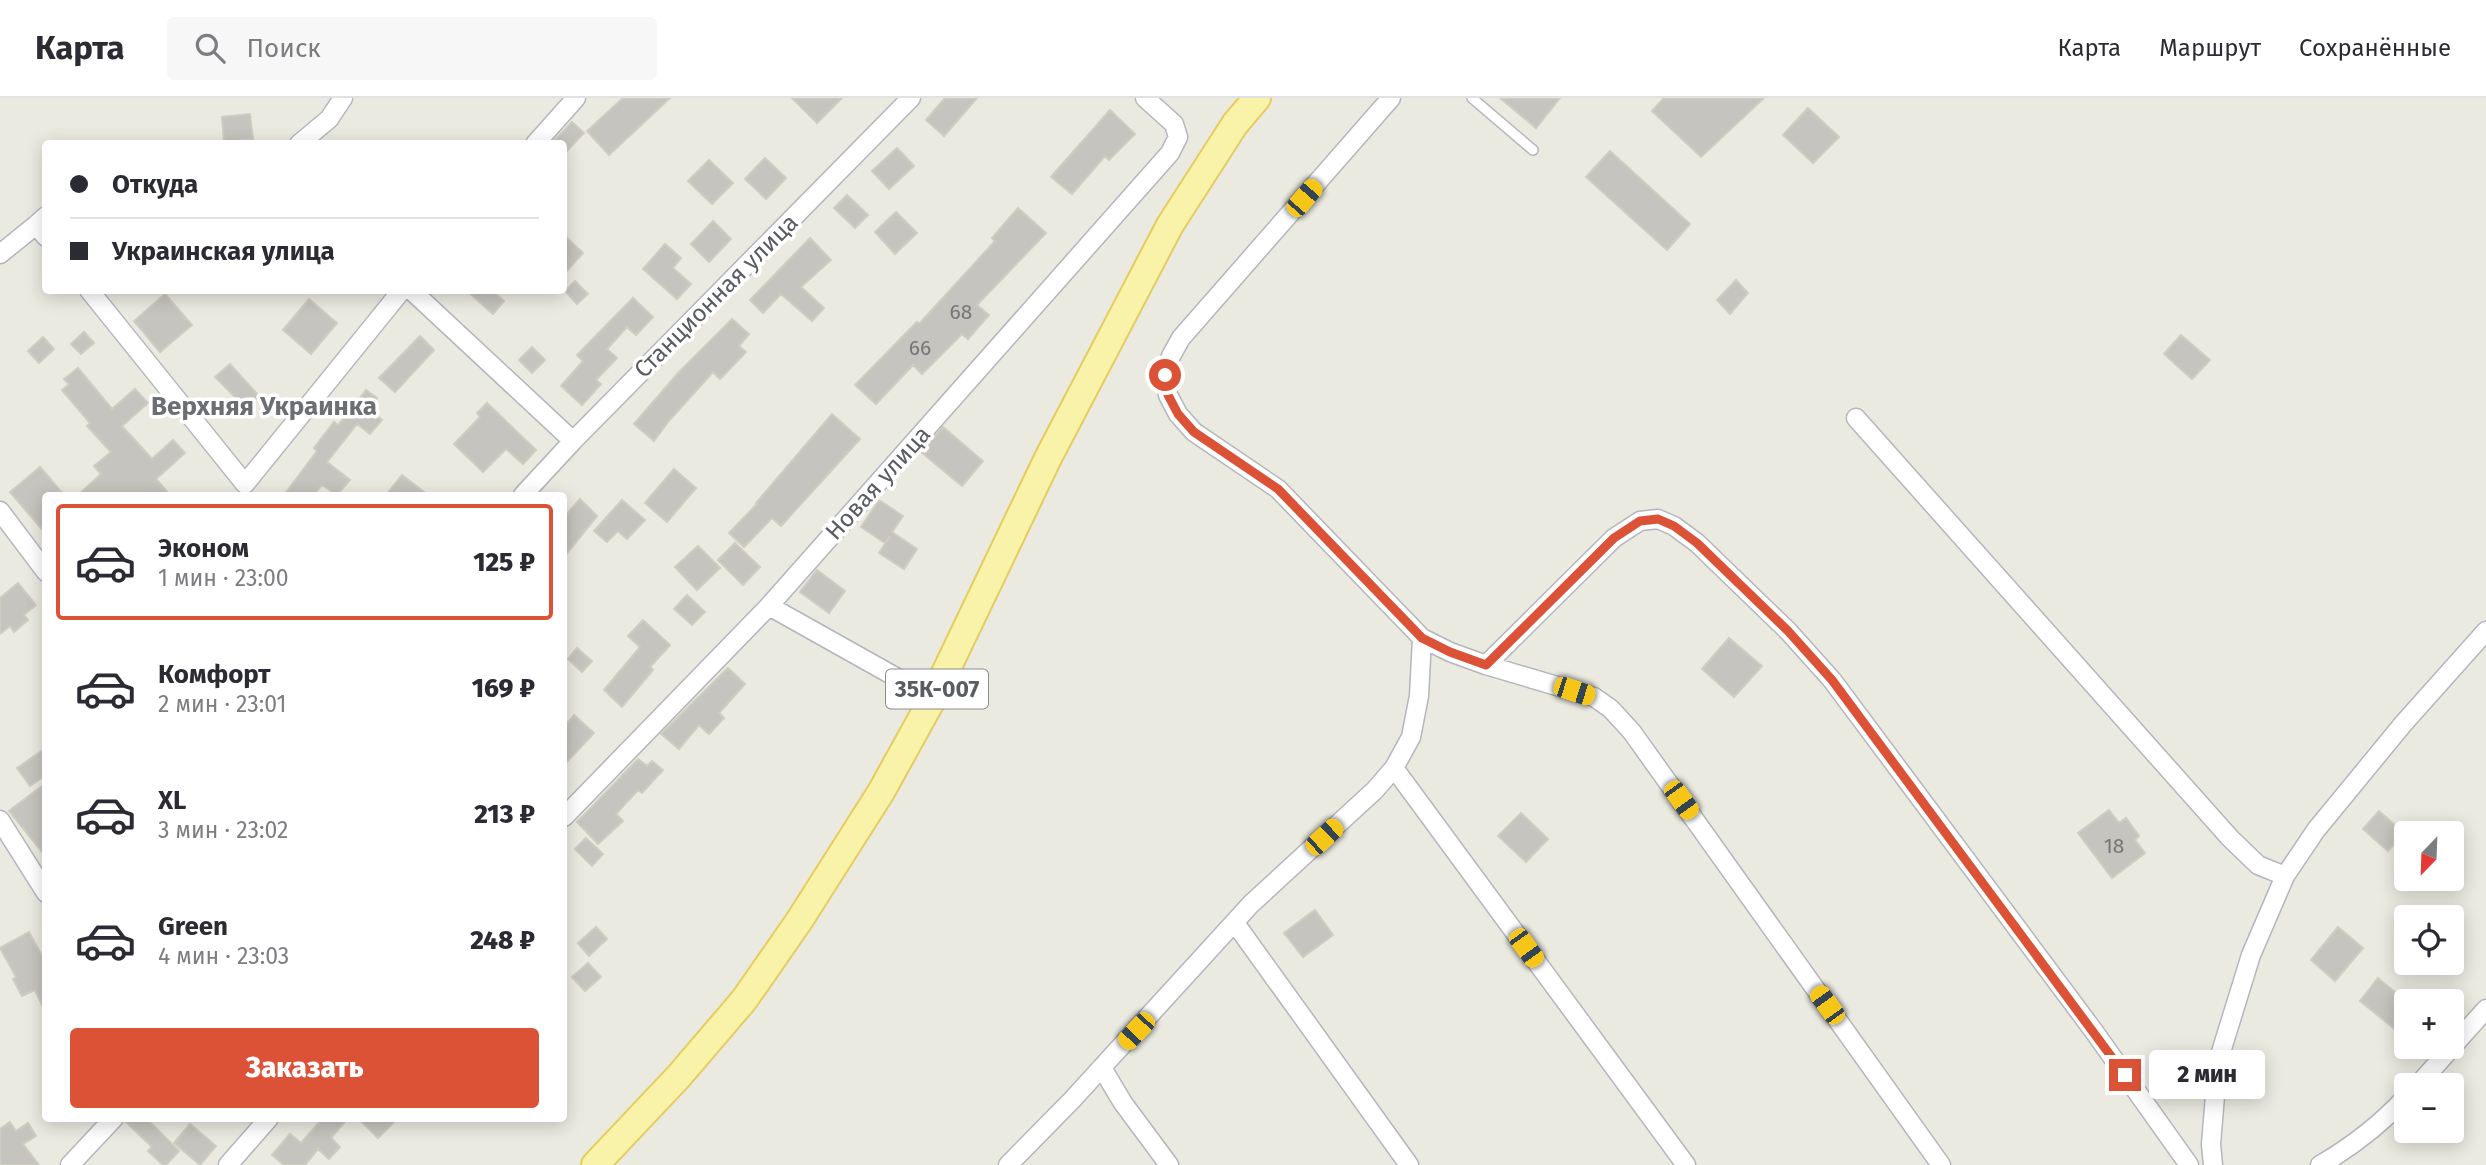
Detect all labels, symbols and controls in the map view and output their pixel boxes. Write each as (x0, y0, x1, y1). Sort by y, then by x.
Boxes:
search box (167, 17, 657, 80)
text: Карта (35, 28, 125, 68)
icon: search (191, 29, 229, 67)
text: Поиск (247, 33, 321, 64)
text: Карта (2058, 34, 2121, 62)
text: Маршрут (2159, 34, 2261, 62)
text: Сохранённые (2299, 34, 2451, 62)
text: Откуда (112, 169, 198, 200)
car (1283, 175, 1326, 221)
street label: Станционная улица (628, 208, 804, 384)
text: Украинская улица (112, 236, 335, 267)
house number: 68 (950, 299, 972, 325)
house number: 66 (909, 335, 931, 361)
route start (1149, 359, 1181, 391)
district label: Верхняя Украинка (151, 391, 377, 422)
street label: Новая улица (820, 420, 936, 546)
icon: car (74, 531, 137, 594)
text: Эконом (158, 533, 249, 564)
text: 125 ₽ (473, 547, 535, 578)
text: 1 мин · 23:00 (158, 564, 289, 592)
icon: car (74, 657, 137, 720)
text: Комфорт (158, 659, 271, 690)
road number: 35К-007 (886, 670, 988, 708)
text: 169 ₽ (472, 673, 535, 704)
car (1551, 675, 1598, 707)
text: 2 мин · 23:01 (158, 690, 287, 718)
car (1661, 777, 1702, 823)
icon: car (74, 783, 137, 846)
text: XL (158, 785, 186, 816)
text: 213 ₽ (474, 799, 535, 830)
car (1302, 815, 1347, 859)
text: 3 мин · 23:02 (158, 816, 288, 844)
north arrow (2394, 821, 2464, 891)
map controls (2394, 821, 2464, 1143)
house number: 18 (2104, 833, 2124, 859)
button: locate (2394, 905, 2464, 975)
icon: car (74, 909, 137, 972)
text: Green (158, 911, 228, 942)
text: 248 ₽ (470, 925, 535, 956)
car (1506, 925, 1547, 971)
text: 4 мин · 23:03 (158, 942, 289, 970)
car (1807, 982, 1848, 1028)
button: + (2394, 989, 2464, 1059)
car (1114, 1008, 1159, 1054)
button: Заказать (70, 1028, 539, 1108)
callout: 2 мин (2150, 1051, 2265, 1100)
route end (2109, 1059, 2141, 1091)
text: 2 мин (2177, 1060, 2237, 1088)
button: − (2394, 1073, 2464, 1143)

